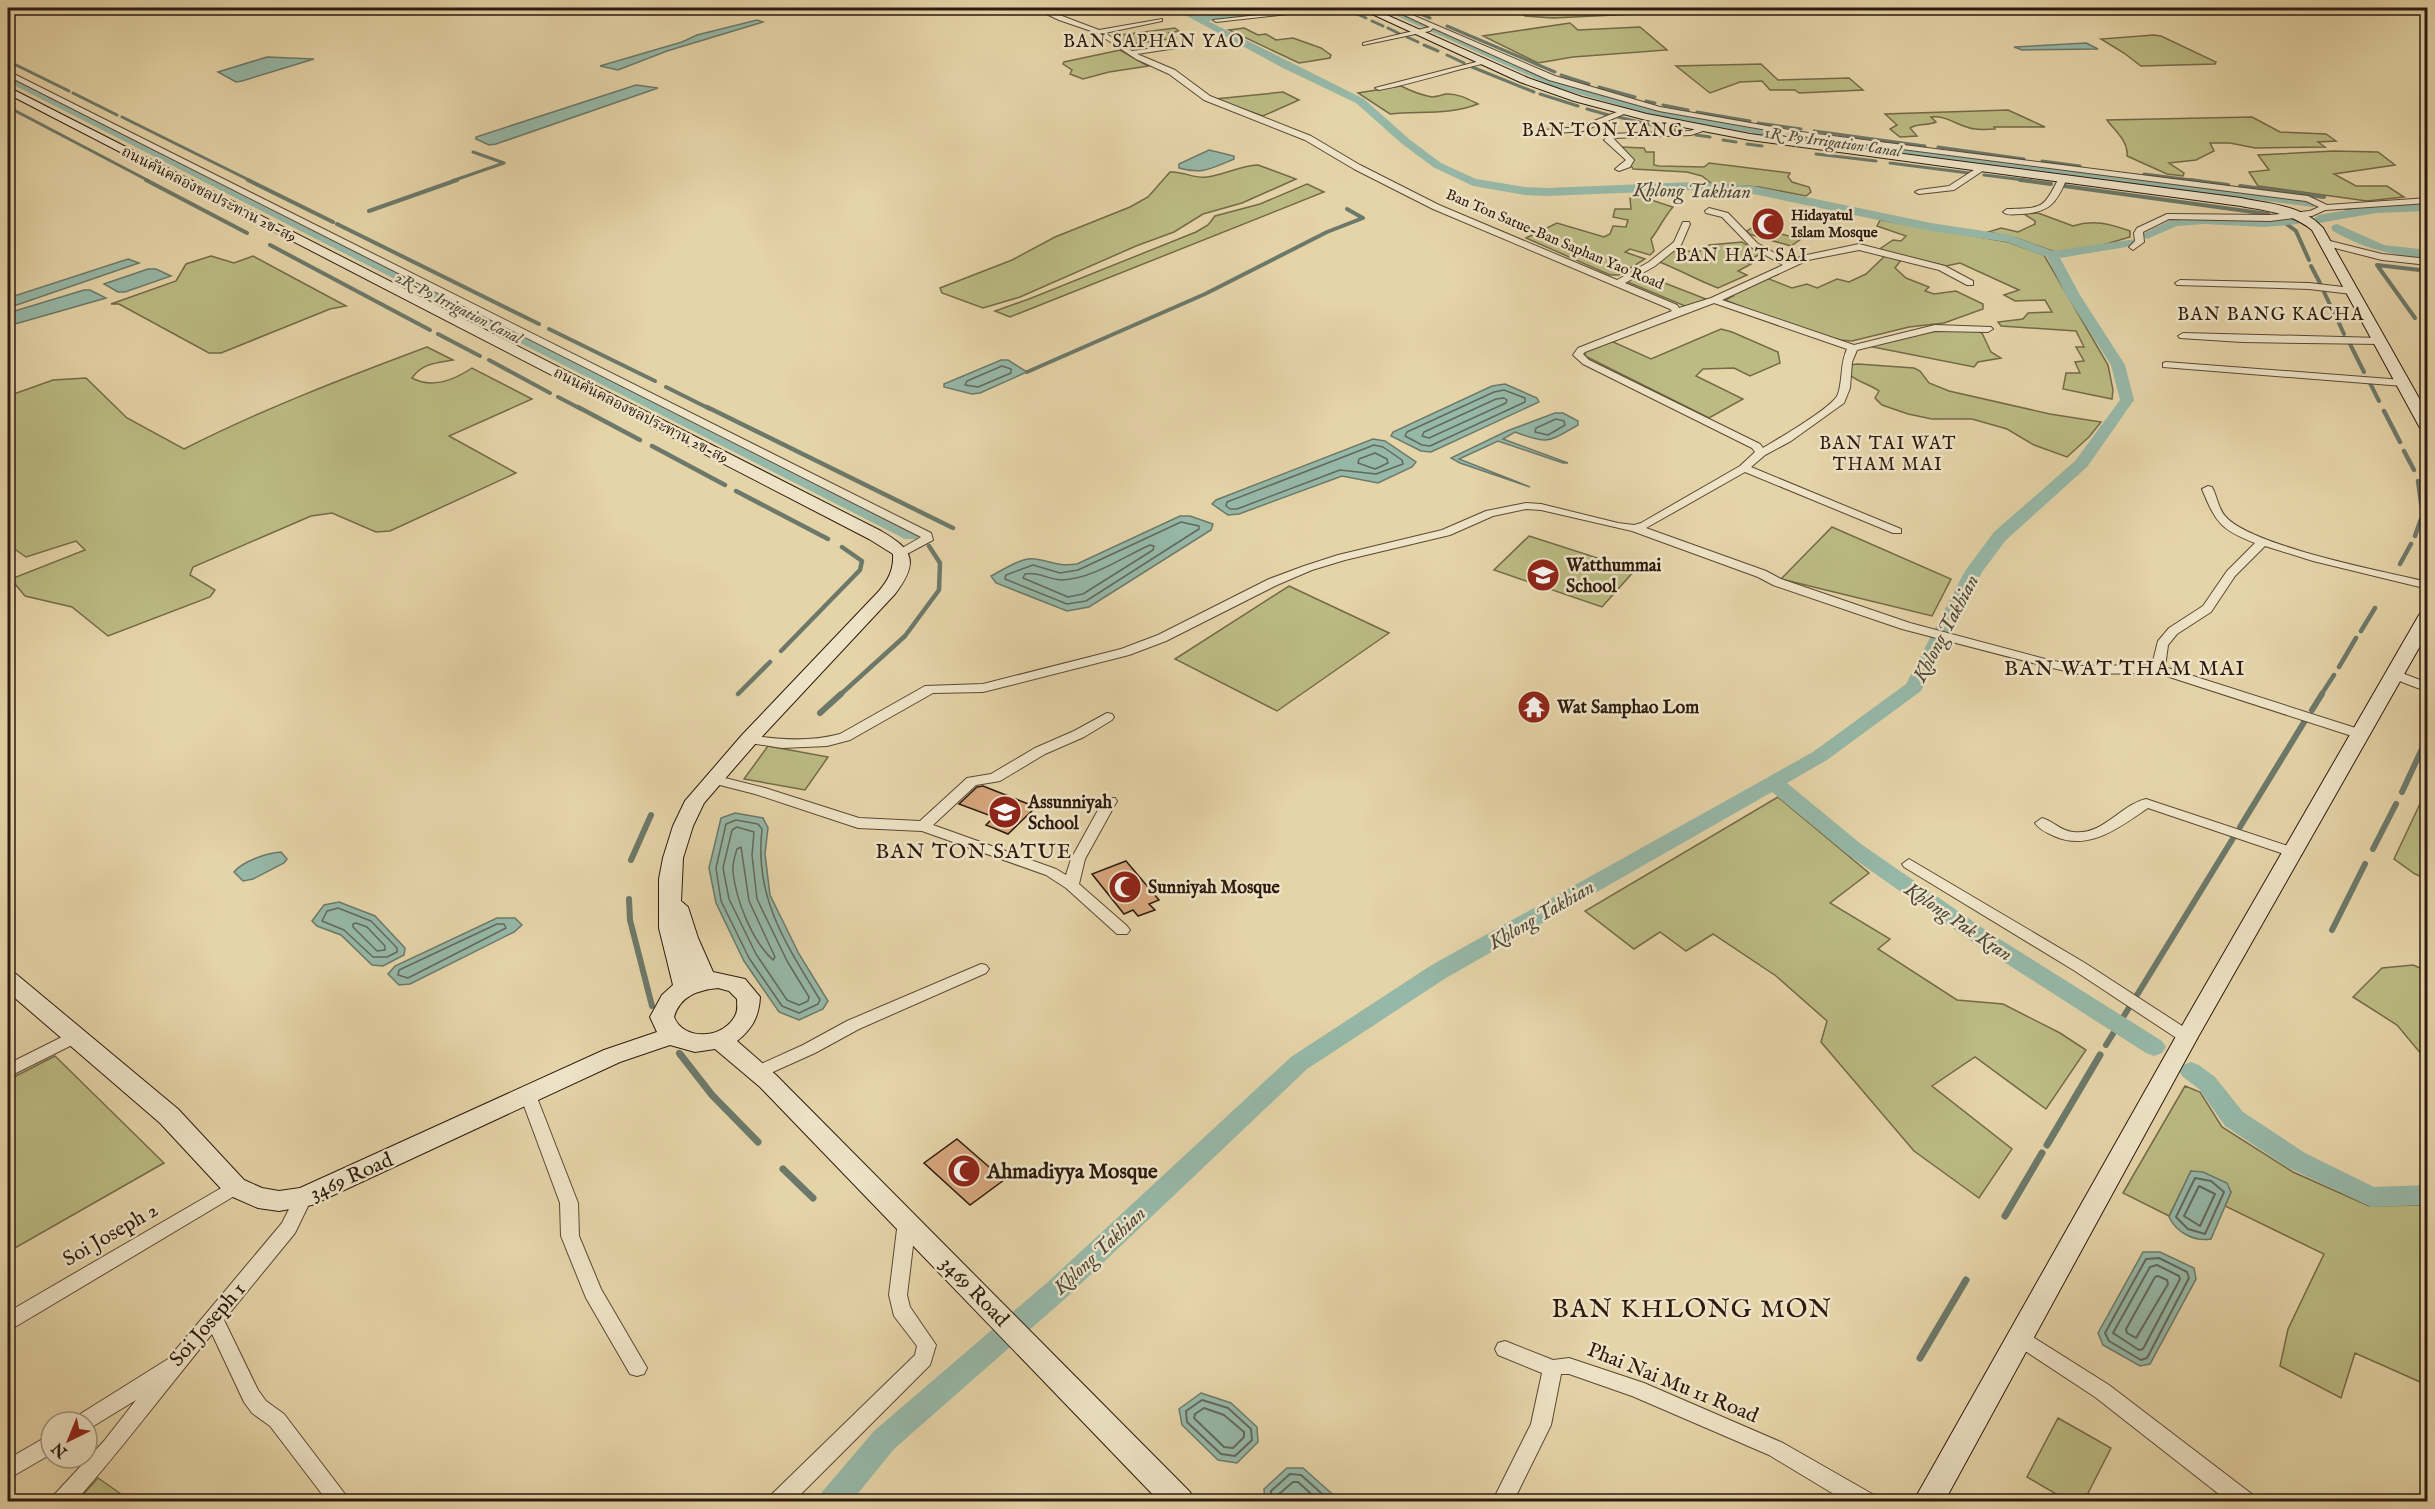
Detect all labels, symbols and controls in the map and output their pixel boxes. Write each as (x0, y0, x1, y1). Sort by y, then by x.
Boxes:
district label: BAN SAPHAN YAO (1063, 31, 1245, 54)
district label: BAN TON YANG (1522, 120, 1684, 143)
water label: 1R-P9 Irrigation Canal (1763, 124, 1903, 163)
street label: ถนนคันคลองชลประทาน 2ข-ส9 (118, 142, 299, 247)
water label: Khlong Takhian (1632, 178, 1751, 206)
street label: Ban Ton Satue-Ban Saphan Yao Road (1443, 185, 1667, 294)
mosque icon: Hidayatul Islam Mosque (1750, 206, 1786, 242)
place label: Hidayatul Islam Mosque (1791, 206, 1878, 242)
district label: BAN HAT SAI (1675, 245, 1809, 268)
water label: 2R-P9 Irrigation Canal (392, 268, 526, 350)
district label: BAN BANG KACHA (2177, 304, 2365, 327)
street label: ถนนคันคลองชลประทาน 2ข-ส9 (550, 363, 731, 468)
district label: BAN TAI WAT THAM MAI (1819, 433, 1957, 477)
place label: Watthummai School (1565, 555, 1662, 599)
school or university icon: Watthummai School (1525, 557, 1561, 593)
water label: Khlong Takhian (1907, 571, 1986, 688)
district label: BAN WAT THAM MAI (2004, 656, 2246, 683)
temple icon: Wat Samphao Lom (1516, 689, 1552, 725)
place label: Wat Samphao Lom (1556, 697, 1699, 720)
place label: Assunniyah School (1027, 792, 1113, 836)
school or university icon: Assunniyah School (987, 794, 1023, 830)
district label: BAN TON SATUE (875, 839, 1073, 866)
mosque icon: Sunniyah Mosque (1107, 869, 1143, 905)
water label: Khlong Takhian (1484, 875, 1600, 957)
place label: Sunniyah Mosque (1148, 877, 1280, 900)
water label: Khlong Pak Kran (1898, 877, 2017, 968)
street label: 3469 Road (306, 1147, 398, 1208)
mosque icon: Ahmadiyya Mosque (946, 1153, 982, 1189)
place label: Ahmadiyya Mosque (986, 1159, 1158, 1186)
street label: Soi Joseph 2 (58, 1197, 163, 1273)
water label: Khlong Takhian (1048, 1202, 1152, 1302)
street label: 3469 Road (934, 1251, 1015, 1334)
street label: Soi Joseph 1 (164, 1277, 252, 1373)
district label: BAN KHLONG MON (1551, 1293, 1833, 1326)
street label: Phai Nai Mu 11 Road (1583, 1337, 1763, 1430)
north arrow (39, 1410, 99, 1470)
text: N (48, 1437, 73, 1462)

